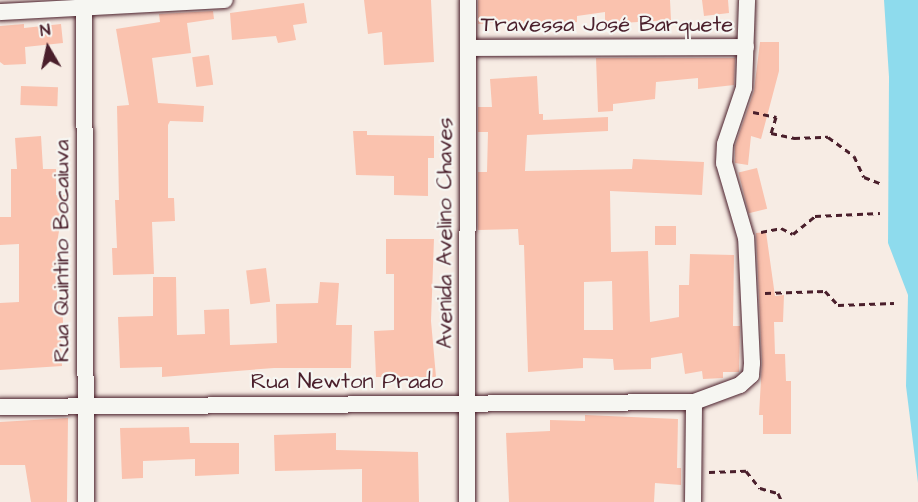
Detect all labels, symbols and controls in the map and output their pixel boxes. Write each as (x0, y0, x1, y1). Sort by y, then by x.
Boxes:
street label: Travessa José Barquete (481, 12, 733, 38)
north arrow (18, 18, 78, 78)
text: N (39, 19, 52, 42)
street label: Avenida Avelino Chaves (432, 117, 458, 349)
street label: Rua Quintino Bocaiuva (49, 140, 75, 362)
street label: Rua Newton Prado (251, 369, 443, 395)

